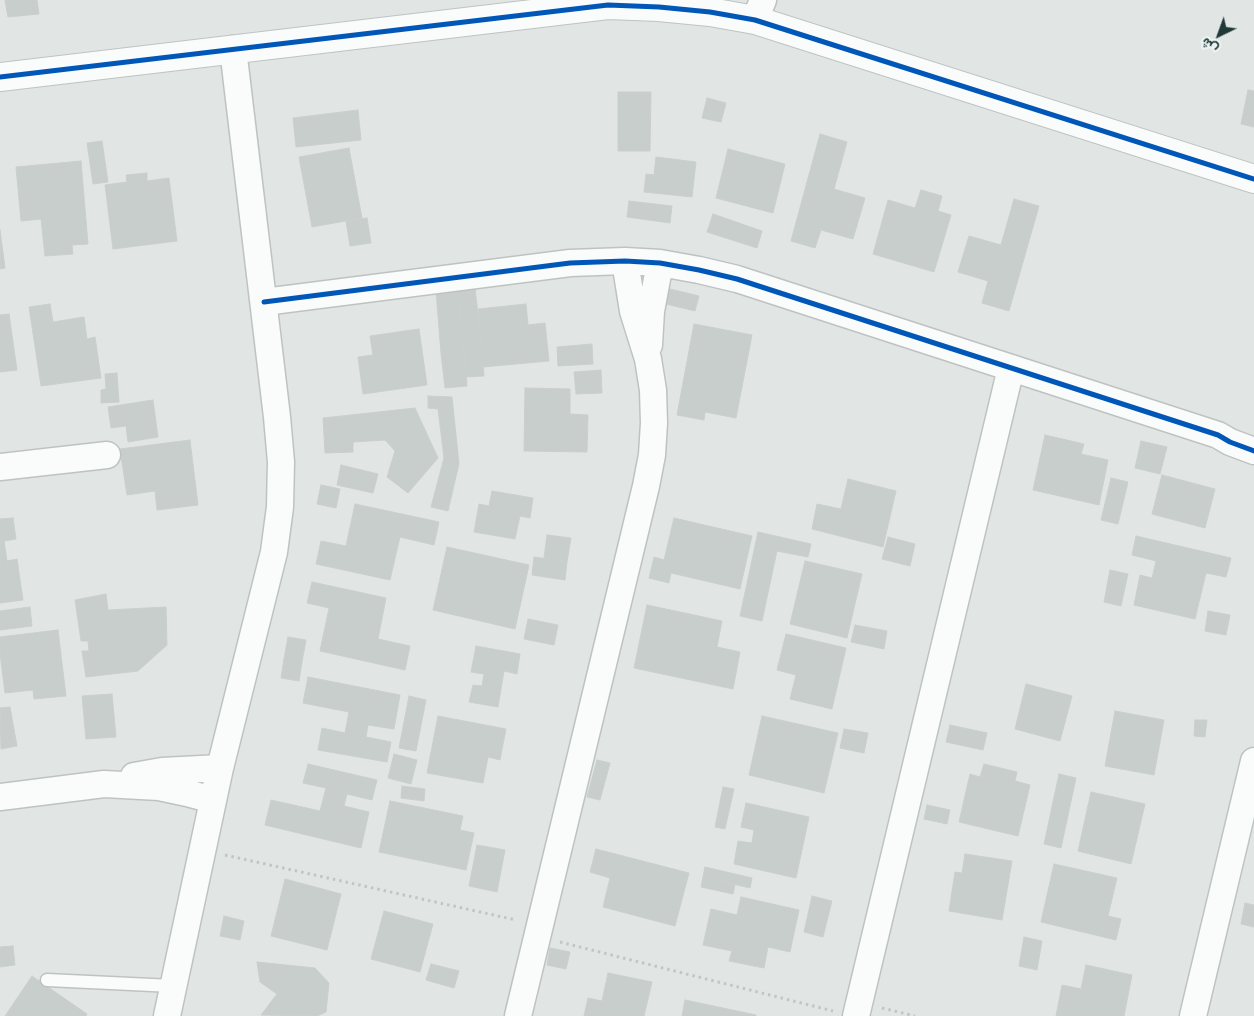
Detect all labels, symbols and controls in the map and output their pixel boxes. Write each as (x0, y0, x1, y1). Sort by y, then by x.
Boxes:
north arrow (1194, 10, 1244, 60)
text: ش (1197, 35, 1221, 58)

